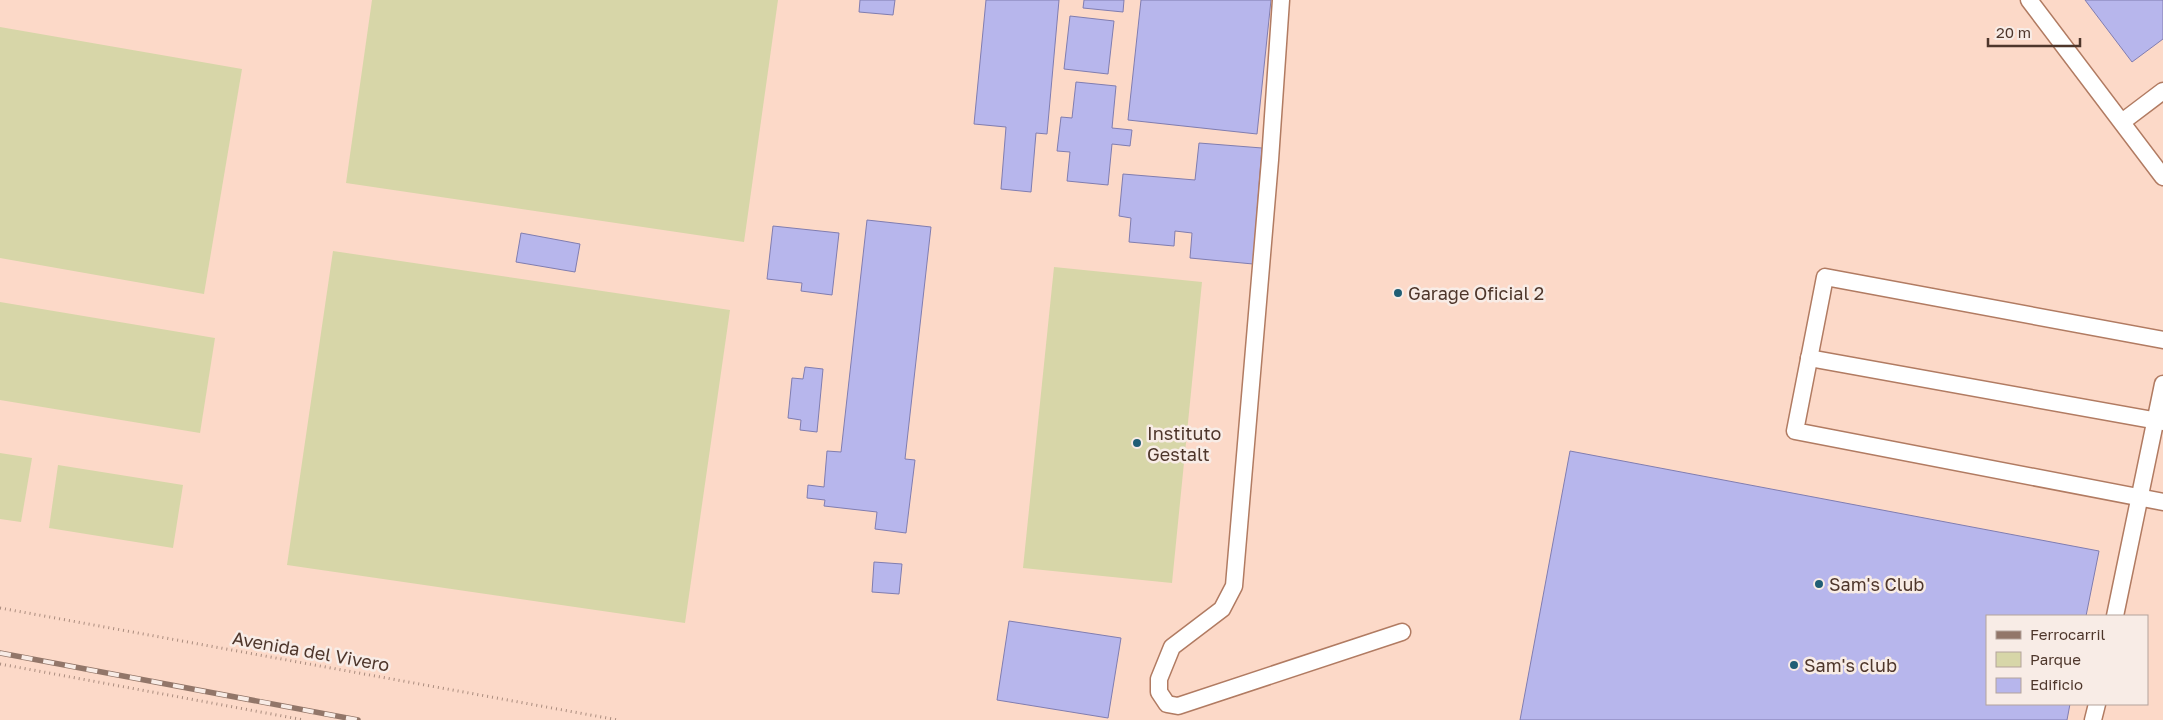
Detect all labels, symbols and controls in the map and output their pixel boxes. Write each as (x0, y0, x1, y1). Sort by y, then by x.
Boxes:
scale bar (1988, 15, 2080, 47)
text: 20 m (1996, 23, 2031, 41)
place label: Garage Oficial 2 (1408, 282, 1544, 304)
marker: Garage Oficial 2 (1392, 287, 1404, 299)
place label: Instituto Gestalt (1147, 422, 1221, 465)
marker: Instituto Gestalt (1131, 437, 1143, 449)
place label: Sam's Club (1829, 573, 1924, 595)
marker: Sam's Club (1813, 578, 1825, 590)
legend (1986, 615, 2148, 705)
text: Ferrocarril (2030, 625, 2105, 643)
street label: Avenida del Vivero (231, 626, 391, 676)
text: Parque (2030, 650, 2081, 668)
place label: Sam's club (1804, 654, 1897, 676)
marker: Sam's club (1788, 659, 1800, 671)
text: Edificio (2030, 675, 2083, 693)

